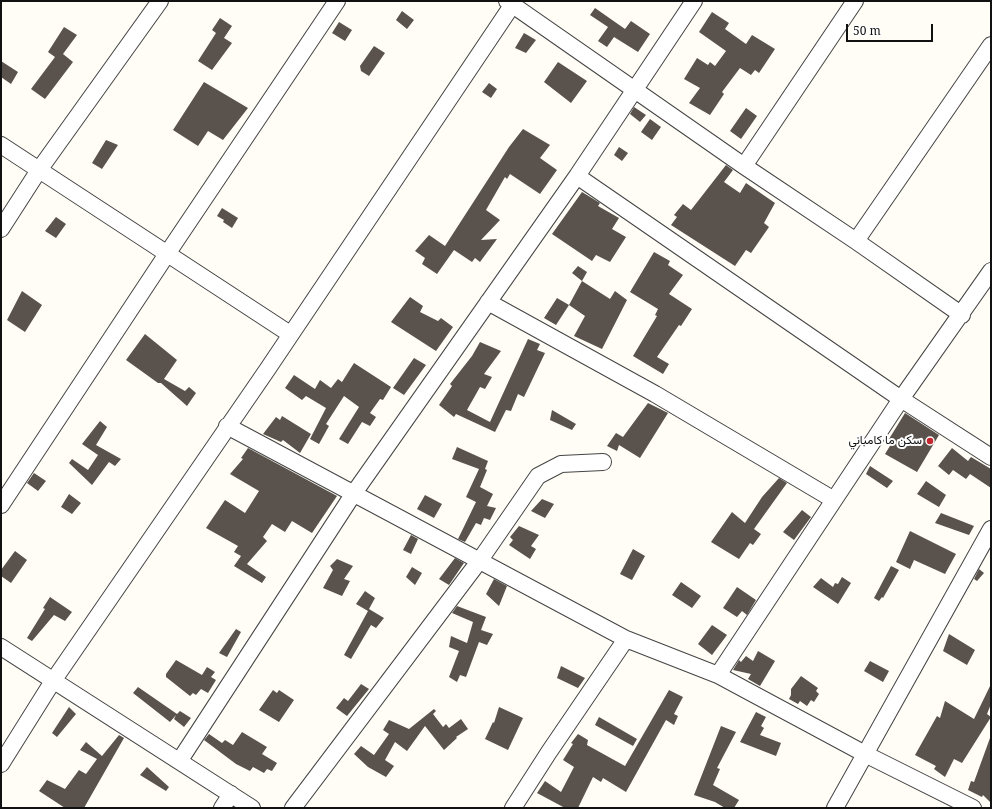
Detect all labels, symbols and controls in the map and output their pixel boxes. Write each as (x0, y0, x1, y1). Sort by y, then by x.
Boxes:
scale bar (848, 16, 935, 42)
text: 50 m (853, 22, 881, 39)
place label: سكن ما كامباني (849, 434, 922, 448)
marker: سكن ما كامباني (925, 436, 935, 446)

